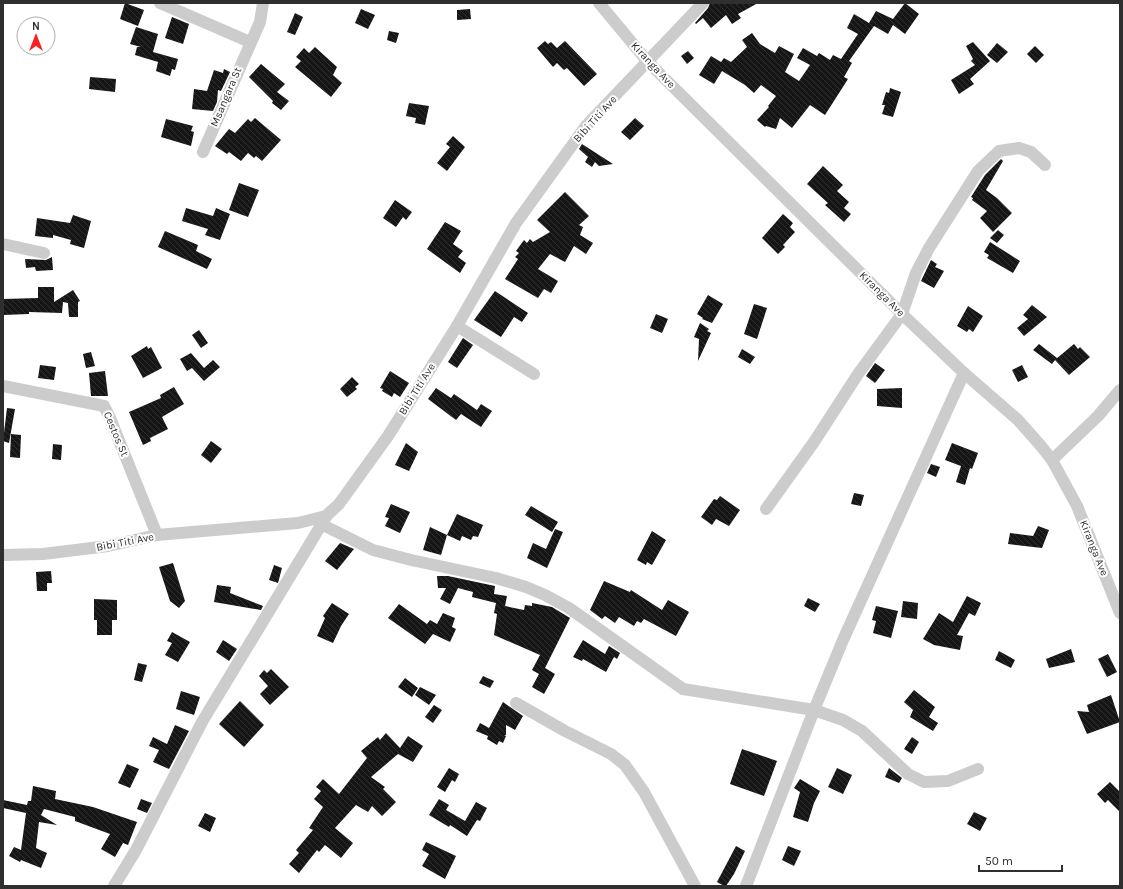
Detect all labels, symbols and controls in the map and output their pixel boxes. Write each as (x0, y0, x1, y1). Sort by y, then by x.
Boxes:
north arrow (16, 16, 56, 56)
text: N (32, 20, 40, 33)
street label: Kiranga Ave (628, 39, 678, 91)
street label: Msangara St (208, 65, 244, 129)
street label: Bibi Titi Ave (571, 93, 620, 145)
street label: Kiranga Ave (857, 269, 908, 320)
street label: Bibi Titi Ave (396, 360, 438, 417)
street label: Cestos St (101, 410, 131, 458)
street label: Kiranga Ave (1077, 518, 1111, 578)
street label: Bibi Titi Ave (95, 530, 155, 554)
scale bar (979, 847, 1062, 873)
text: 50 m (985, 854, 1013, 868)

